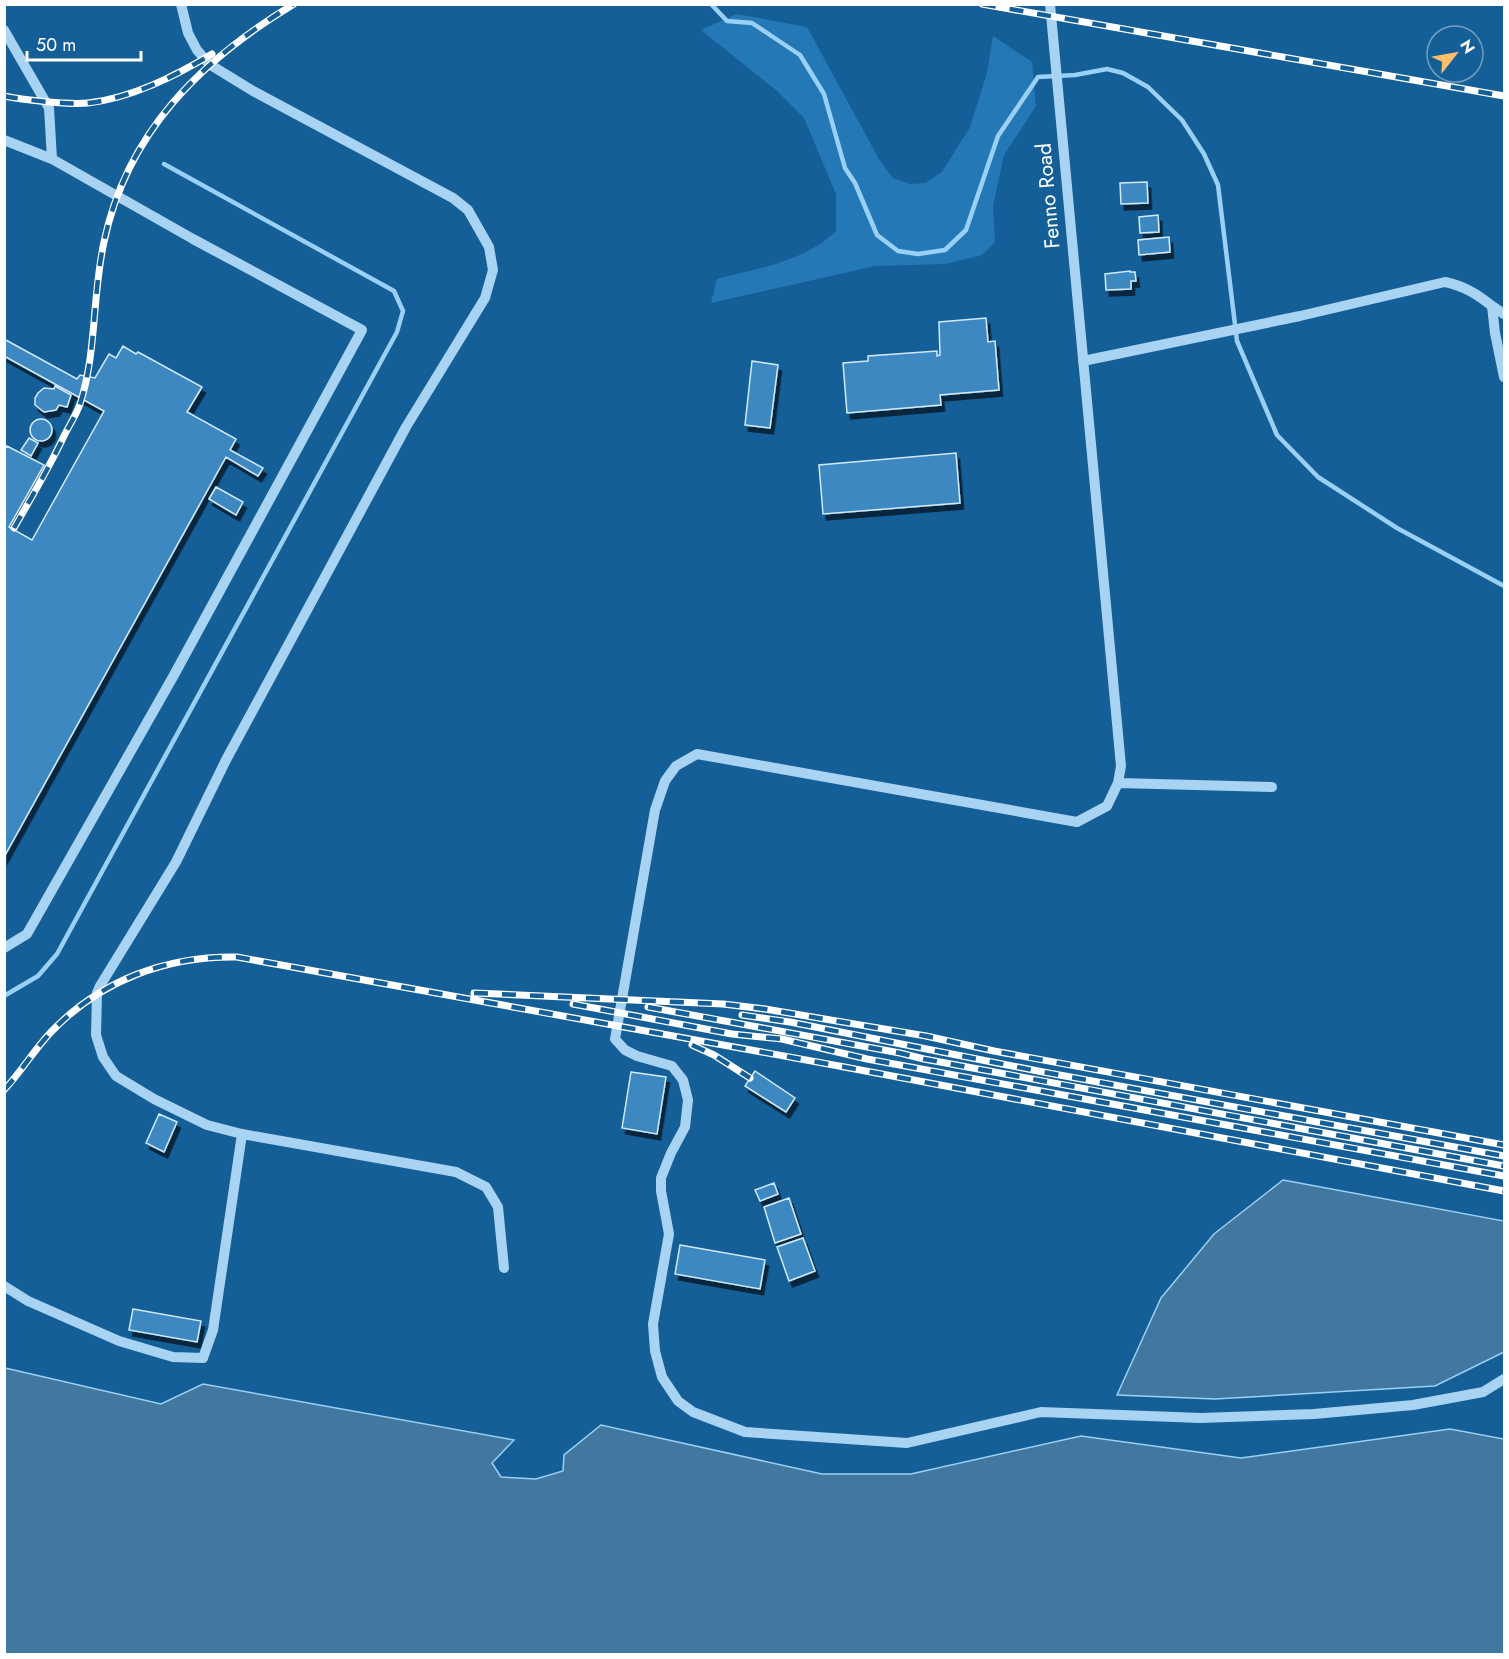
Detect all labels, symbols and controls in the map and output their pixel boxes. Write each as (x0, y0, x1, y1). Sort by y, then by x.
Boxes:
scale bar (27, 24, 141, 62)
north arrow (1425, 24, 1485, 84)
text: 50 m (36, 32, 76, 58)
text: N (1454, 35, 1481, 58)
street label: Fenno Road (1028, 142, 1068, 250)

